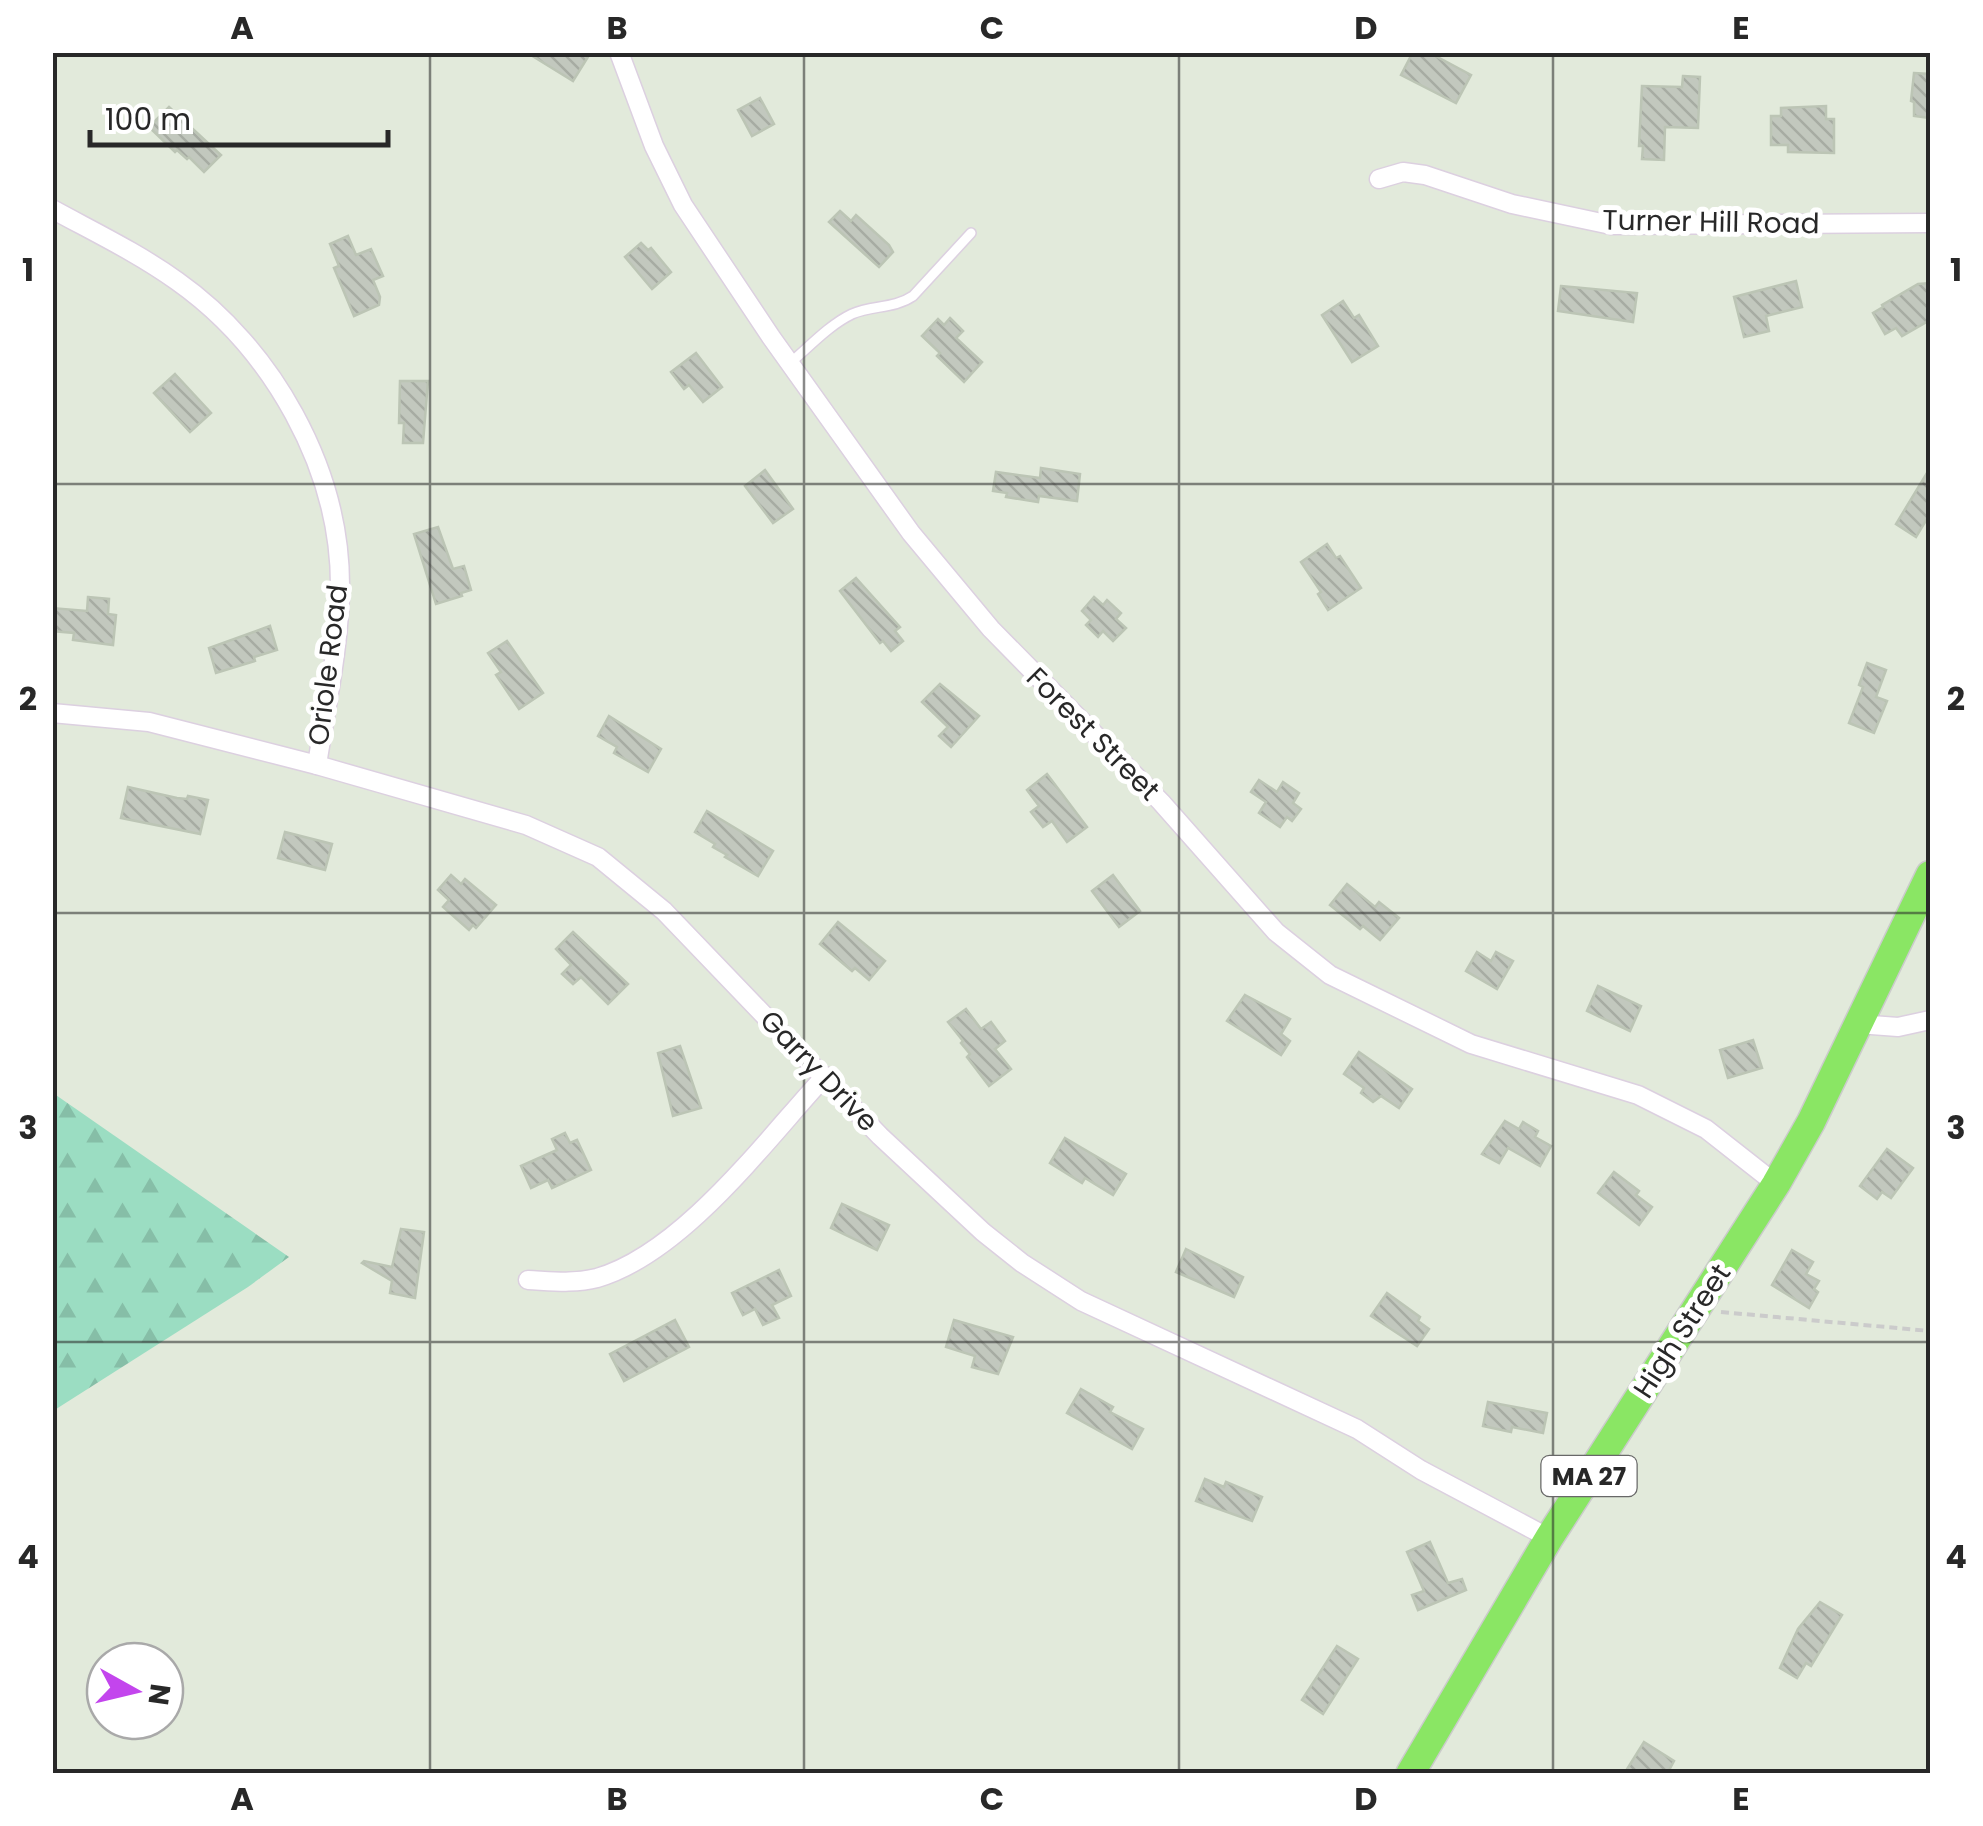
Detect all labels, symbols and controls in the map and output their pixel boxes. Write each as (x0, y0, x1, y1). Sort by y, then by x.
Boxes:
text: A (230, 5, 254, 50)
text: B (606, 5, 628, 50)
text: C (980, 5, 1004, 50)
text: D (1354, 5, 1378, 50)
text: E (1732, 5, 1750, 50)
scale bar (90, 85, 388, 147)
text: 100 m (105, 98, 191, 141)
street label: Turner Hill Road (1602, 201, 1820, 243)
text: 1 (22, 247, 34, 292)
text: 1 (1950, 247, 1962, 292)
street label: Oriole Road (299, 582, 357, 748)
street label: Forest Street (1018, 659, 1168, 809)
text: 2 (19, 676, 37, 721)
text: 2 (1947, 676, 1965, 721)
street label: Garry Drive (751, 1002, 887, 1140)
text: 3 (18, 1105, 38, 1150)
text: 3 (1946, 1105, 1966, 1150)
street label: High Street (1624, 1256, 1740, 1406)
road number: MA 27 (1542, 1456, 1636, 1496)
text: 4 (17, 1534, 39, 1579)
text: 4 (1945, 1534, 1967, 1579)
north arrow (85, 1641, 185, 1741)
text: N (138, 1681, 180, 1708)
text: A (230, 1776, 254, 1821)
text: B (606, 1776, 628, 1821)
text: C (980, 1776, 1004, 1821)
text: D (1354, 1776, 1378, 1821)
text: E (1732, 1776, 1750, 1821)

